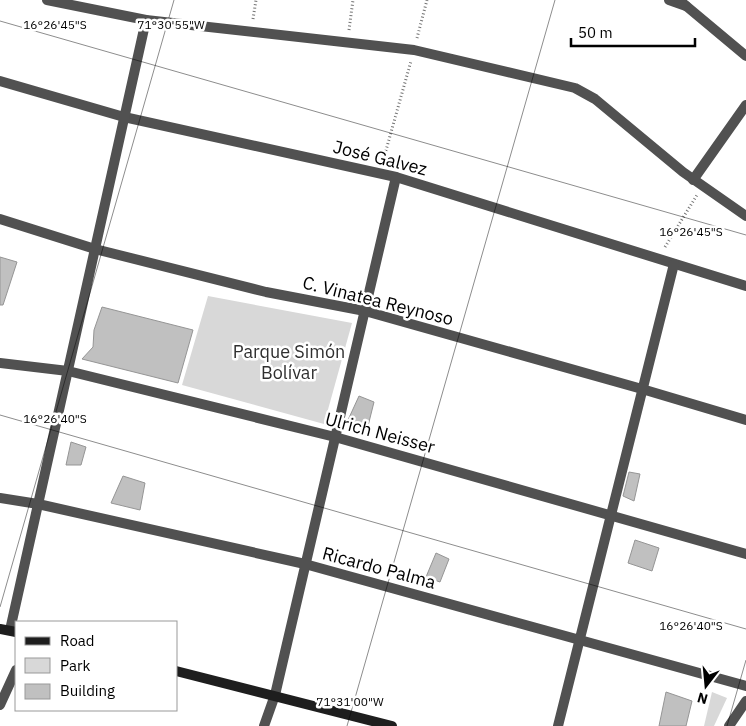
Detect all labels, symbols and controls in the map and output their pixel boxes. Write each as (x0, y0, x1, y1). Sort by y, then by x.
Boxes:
scale bar (571, 15, 695, 47)
text: 16°26'45"S (23, 17, 87, 32)
text: 71°30'55"W (137, 17, 205, 32)
text: 50 m (578, 23, 613, 42)
street label: José Galvez (331, 135, 429, 180)
text: 16°26'45"S (659, 224, 723, 239)
street label: C. Vinatea Reynoso (300, 271, 456, 330)
park label: Parque Simón Bolívar (233, 340, 345, 384)
street label: Ulrich Neisser (323, 407, 438, 458)
text: 16°26'40"S (23, 411, 87, 426)
street label: Ricardo Palma (320, 541, 439, 594)
text: 16°26'40"S (659, 618, 723, 633)
legend (15, 621, 178, 711)
text: Road (60, 631, 95, 650)
text: Park (60, 656, 90, 675)
north arrow (681, 661, 731, 711)
text: Building (60, 681, 115, 700)
text: N (695, 688, 710, 709)
text: 71°31'00"W (316, 694, 384, 709)

